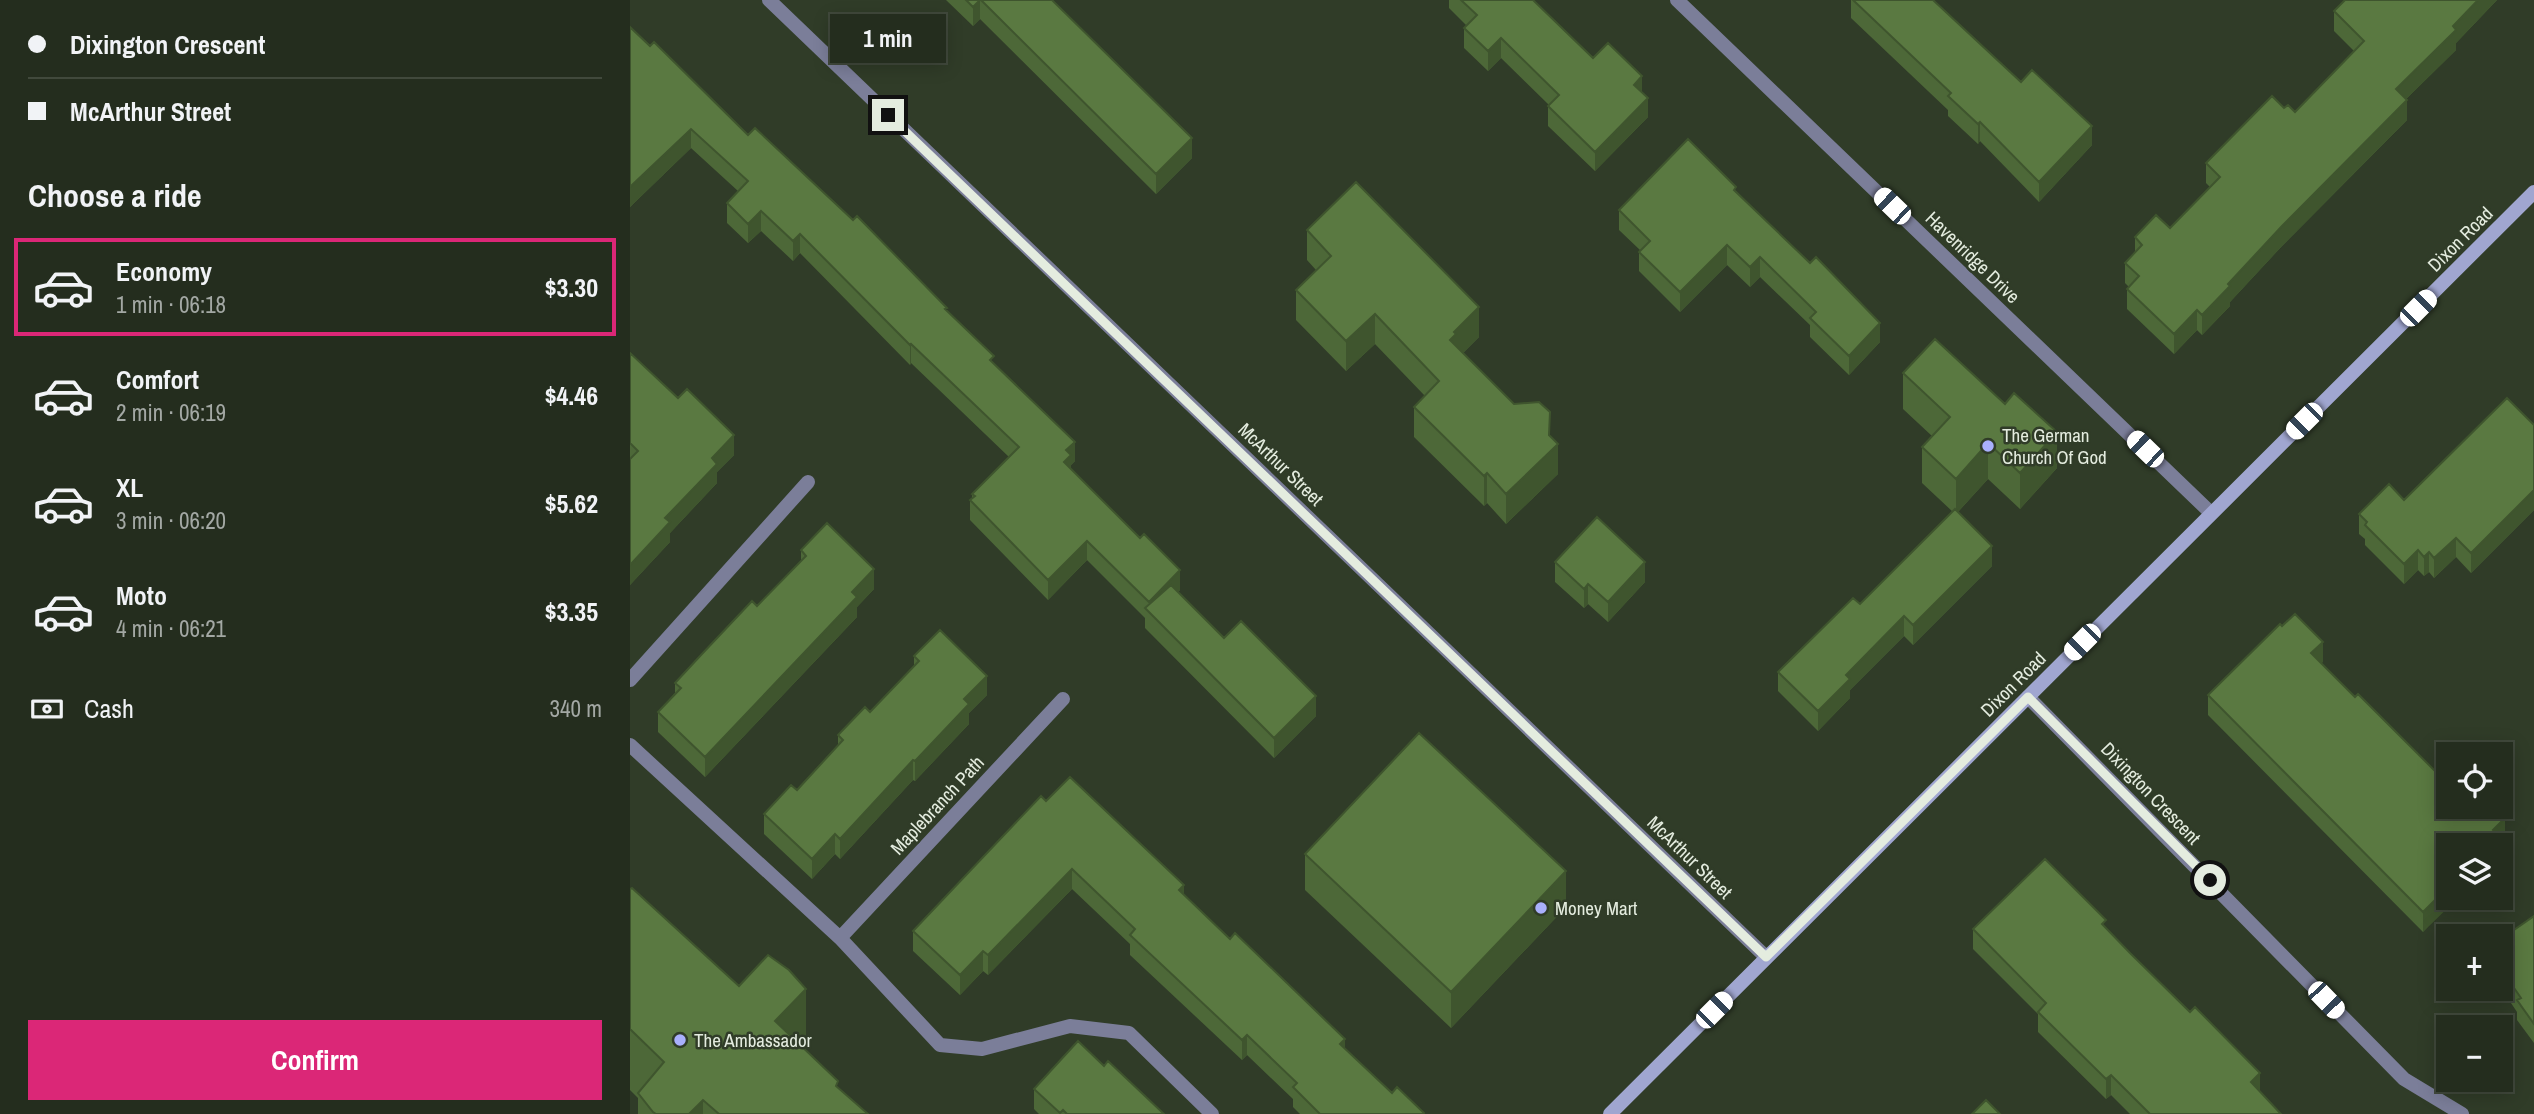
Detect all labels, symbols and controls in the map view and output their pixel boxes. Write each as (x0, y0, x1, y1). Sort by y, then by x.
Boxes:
callout: 1 min (830, 13, 946, 62)
text: 1 min (863, 23, 913, 54)
text: Dixington Crescent (70, 27, 265, 62)
text: McArthur Street (70, 94, 231, 129)
route end (872, 99, 904, 131)
text: Choose a ride (28, 174, 202, 217)
car (1870, 184, 1915, 228)
street label: Dixon Road (2422, 201, 2498, 277)
street label: Havenridge Drive (1920, 205, 2026, 309)
text: Economy (116, 254, 212, 289)
icon: car (32, 256, 95, 319)
text: $3.30 (545, 270, 598, 305)
car (2396, 286, 2441, 330)
text: 1 min · 06:18 (116, 289, 226, 320)
text: Comfort (116, 362, 199, 397)
icon: car (32, 364, 95, 427)
text: $4.46 (545, 378, 598, 413)
text: 2 min · 06:19 (116, 397, 226, 428)
car (2282, 399, 2327, 443)
street label: McArthur Street (1233, 417, 1330, 512)
place label: The German Church Of God (2002, 422, 2107, 470)
car (2123, 427, 2168, 471)
marker: The German Church Of God (1980, 438, 1996, 454)
text: XL (116, 470, 143, 505)
icon: car (32, 472, 95, 535)
text: $5.62 (545, 486, 598, 521)
text: 3 min · 06:20 (116, 505, 226, 536)
text: Moto (116, 578, 167, 613)
icon: car (32, 580, 95, 643)
text: $3.35 (545, 594, 598, 629)
text: 4 min · 06:21 (116, 613, 226, 644)
car (2060, 620, 2105, 664)
street label: Dixon Road (1975, 646, 2051, 722)
icon: cash (28, 690, 66, 728)
text: Cash (84, 691, 134, 726)
text: 340 m (550, 693, 602, 724)
street label: Dixington Crescent (2095, 736, 2207, 850)
map controls (2436, 742, 2513, 1092)
button: locate (2436, 742, 2513, 819)
street label: Maplebranch Path (884, 750, 990, 860)
street label: McArthur Street (1642, 810, 1739, 905)
button: layers (2436, 833, 2513, 910)
route start (2194, 864, 2226, 896)
place label: Money Mart (1555, 895, 1638, 921)
marker: Money Mart (1533, 900, 1549, 916)
button: + (2436, 924, 2513, 1001)
car (2304, 978, 2349, 1022)
car (1692, 988, 1737, 1032)
button: − (2436, 1015, 2513, 1092)
button: Confirm (28, 1020, 602, 1100)
place label: The Ambassador (694, 1027, 813, 1053)
marker: The Ambassador (672, 1032, 688, 1048)

